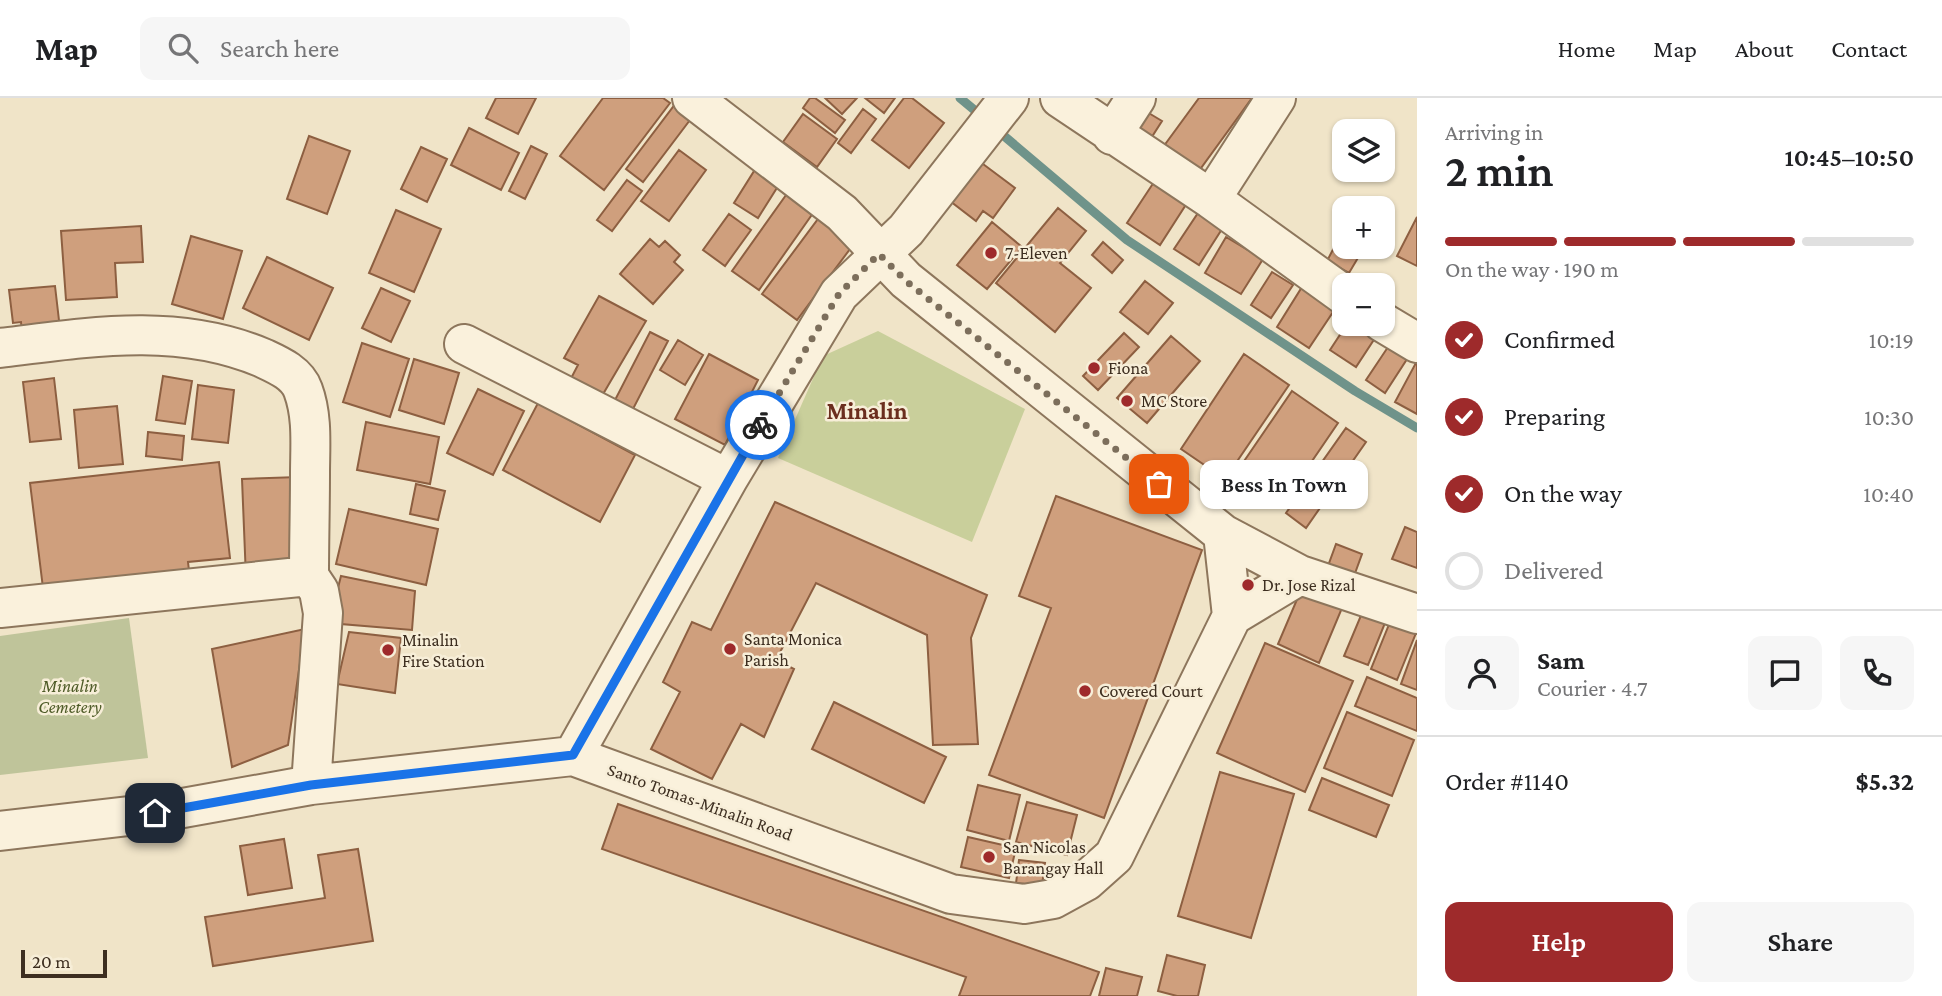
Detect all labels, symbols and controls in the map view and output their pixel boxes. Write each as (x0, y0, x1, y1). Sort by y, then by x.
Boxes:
search box (140, 17, 630, 80)
icon: search (164, 29, 202, 67)
text: Map (35, 30, 98, 67)
text: Search here (220, 34, 339, 63)
text: Home (1558, 35, 1615, 62)
text: Map (1653, 35, 1697, 62)
text: About (1735, 35, 1793, 62)
text: Contact (1831, 35, 1907, 62)
map controls (1332, 119, 1395, 336)
button: layers (1332, 119, 1395, 182)
text: Arriving in (1445, 119, 1543, 145)
text: 10:45–10:50 (1784, 143, 1914, 172)
text: 2 min (1445, 145, 1553, 196)
button: + (1332, 196, 1395, 259)
place label: 7-Eleven (1005, 243, 1068, 263)
marker: 7-Eleven (983, 245, 999, 261)
text: On the way · 190 m (1445, 256, 1619, 282)
button: − (1332, 273, 1395, 336)
icon: check (1445, 321, 1483, 359)
text: Confirmed (1504, 325, 1615, 354)
text: 10:19 (1869, 327, 1914, 353)
place label: Fiona (1108, 358, 1148, 378)
marker: Fiona (1086, 360, 1102, 376)
courier (725, 390, 795, 460)
place label: MC Store (1141, 391, 1207, 411)
marker: MC Store (1119, 393, 1135, 409)
district label: Minalin (826, 397, 908, 424)
icon: check (1445, 398, 1483, 436)
text: Preparing (1504, 402, 1605, 431)
text: 10:30 (1864, 404, 1914, 430)
icon: bike (741, 406, 779, 444)
pin (1129, 454, 1189, 514)
callout: Bess In Town (1201, 460, 1369, 508)
icon: bag (1140, 465, 1178, 503)
text: Bess In Town (1221, 471, 1347, 497)
icon: check (1445, 475, 1483, 513)
text: On the way (1504, 479, 1622, 508)
text: 10:40 (1863, 481, 1914, 507)
text: Delivered (1504, 556, 1603, 585)
place label: Dr. Jose Rizal (1262, 575, 1356, 595)
marker: Dr. Jose Rizal (1240, 577, 1256, 593)
place label: Santa Monica Parish (744, 629, 842, 670)
place label: Minalin Fire Station (402, 630, 485, 671)
button: person (1445, 636, 1519, 710)
button: chat (1748, 636, 1822, 710)
button: phone (1840, 636, 1914, 710)
marker: Santa Monica Parish (722, 641, 738, 657)
marker: Minalin Fire Station (380, 642, 396, 658)
text: Sam (1537, 646, 1585, 675)
text: Courier · 4.7 (1537, 675, 1648, 701)
park label: Minalin Cemetery (38, 676, 102, 717)
place label: Covered Court (1099, 681, 1204, 701)
marker: Covered Court (1077, 683, 1093, 699)
street label: Santo Tomas-Minalin Road (605, 759, 796, 845)
text: Order #1140 (1445, 767, 1569, 796)
text: $5.32 (1855, 767, 1914, 796)
pin (125, 783, 185, 843)
icon: home (136, 794, 174, 832)
place label: San Nicolas Barangay Hall (1003, 837, 1104, 878)
marker: San Nicolas Barangay Hall (981, 849, 997, 865)
button: Help (1445, 902, 1673, 982)
button: Share (1687, 902, 1914, 982)
scale bar (21, 947, 107, 979)
text: 20 m (32, 951, 71, 972)

